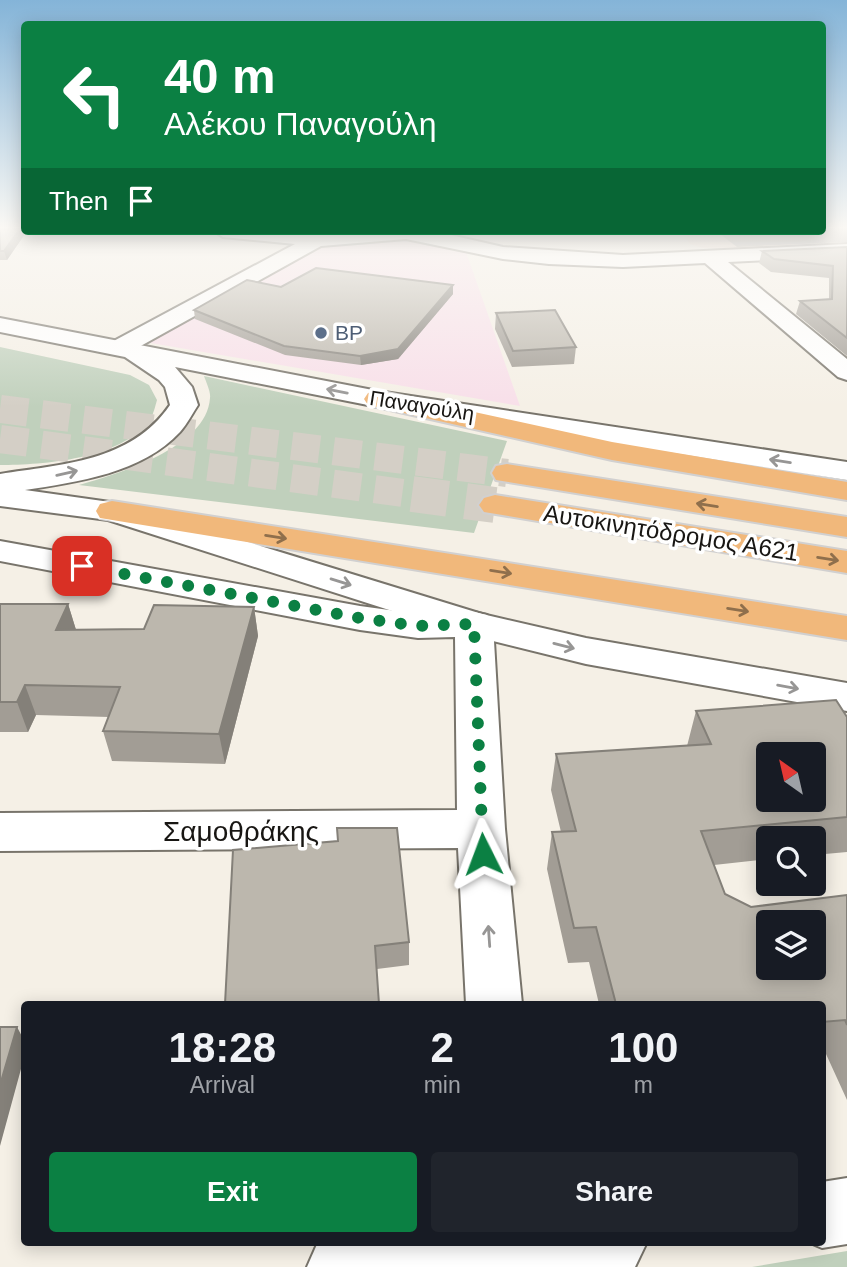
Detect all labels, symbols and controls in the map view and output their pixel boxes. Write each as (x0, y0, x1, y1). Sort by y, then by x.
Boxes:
icon: left (49, 49, 140, 140)
text: 40 m (164, 49, 276, 103)
text: Αλέκου Παναγούλη (164, 106, 437, 142)
icon: arrive (122, 182, 160, 220)
text: Then (49, 186, 108, 216)
place label: BP (335, 321, 363, 344)
marker: BP (313, 325, 329, 341)
one-way arrow (326, 383, 349, 397)
street label: Παναγούλη (368, 386, 476, 425)
one-way arrow (769, 454, 791, 467)
one-way arrow (56, 466, 78, 479)
one-way arrow (696, 498, 719, 511)
street label: Αυτοκινητόδρομος Α621 (542, 499, 800, 566)
one-way arrow (264, 531, 287, 544)
pin (52, 536, 112, 596)
icon: arrive (63, 547, 101, 585)
one-way arrow (816, 553, 839, 566)
one-way arrow (489, 566, 512, 579)
one-way arrow (329, 577, 351, 590)
one-way arrow (726, 604, 749, 617)
one-way arrow (552, 640, 575, 653)
one-way arrow (776, 681, 799, 694)
north arrow (756, 742, 826, 812)
map controls (756, 742, 826, 980)
street label: Σαμοθράκης (163, 816, 319, 847)
position arrow (446, 817, 520, 891)
button: search (756, 826, 826, 896)
button: layers (756, 910, 826, 980)
one-way arrow (482, 926, 495, 948)
text: 18:28 (169, 1024, 276, 1071)
text: 2 (430, 1024, 454, 1071)
text: 100 (608, 1024, 678, 1071)
text: Arrival (190, 1072, 255, 1098)
text: min (424, 1072, 461, 1098)
text: m (634, 1072, 653, 1098)
button: Exit (49, 1152, 417, 1232)
button: Share (431, 1152, 798, 1232)

